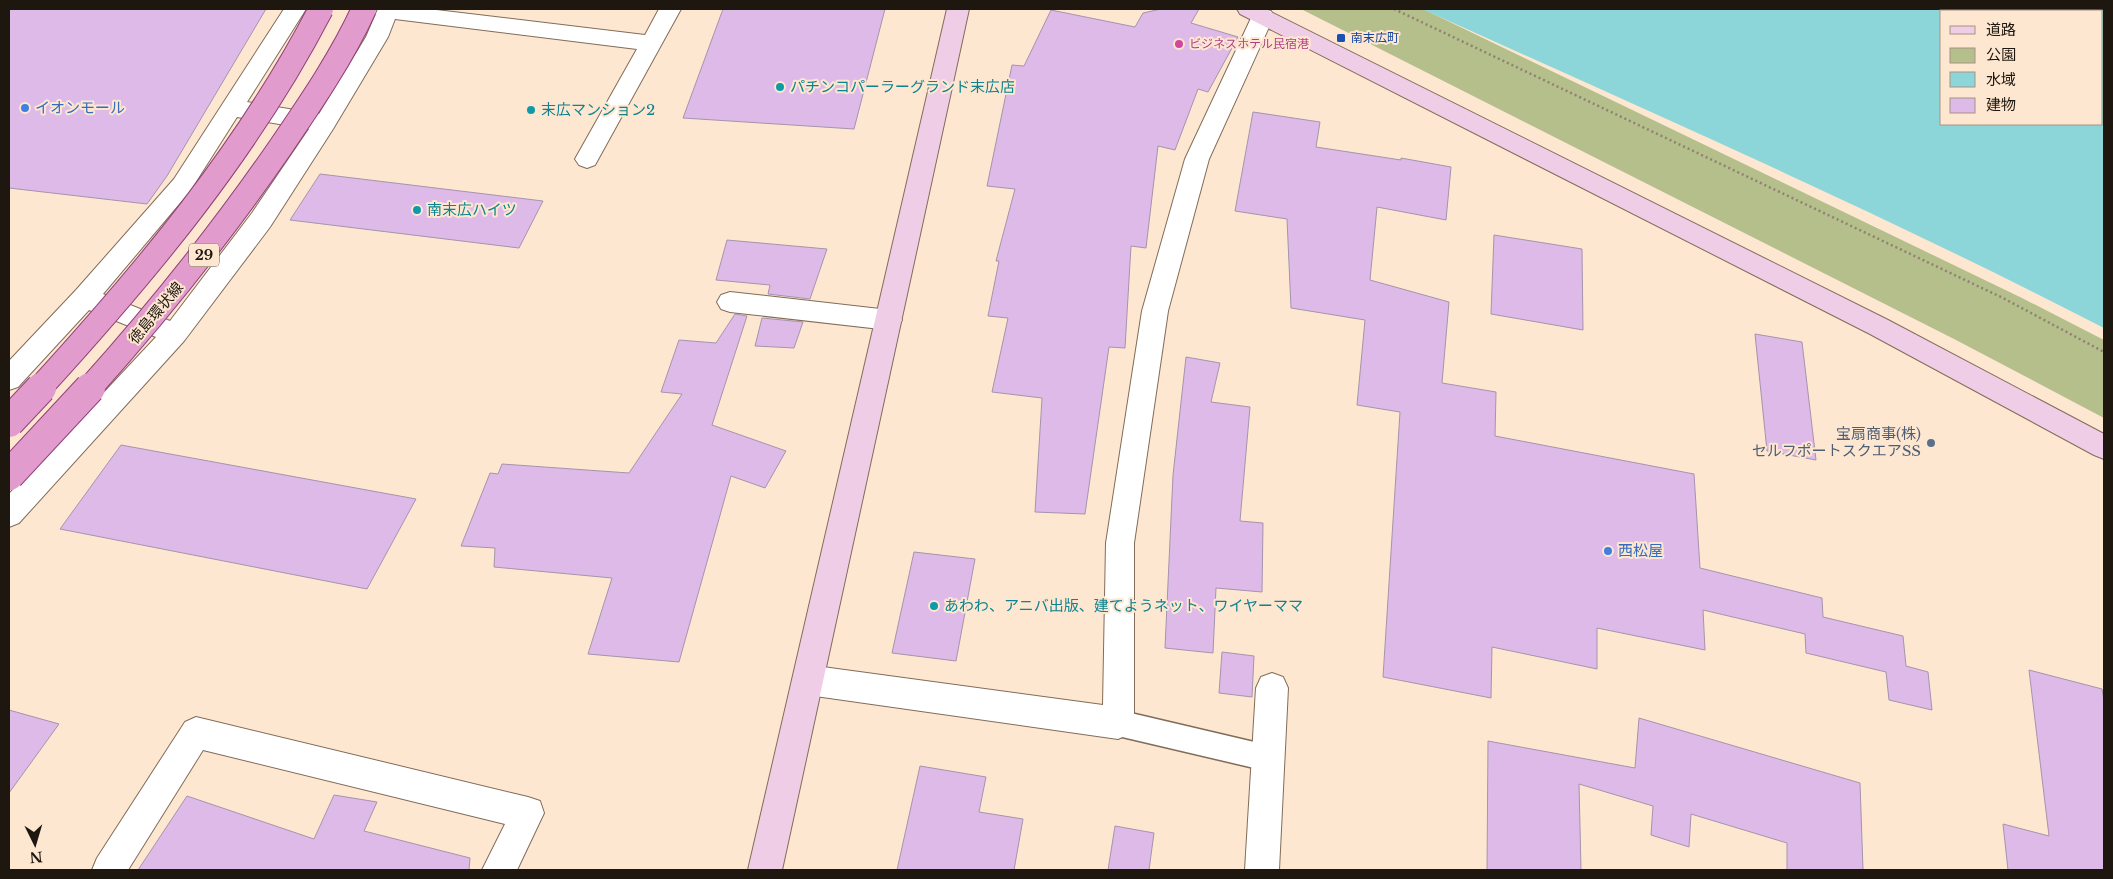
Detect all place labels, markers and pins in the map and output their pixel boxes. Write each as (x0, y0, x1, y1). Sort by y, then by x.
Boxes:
place label: 南末広町 (1351, 30, 1399, 45)
marker: 南末広町 (1335, 32, 1347, 44)
place label: ビジネスホテル民宿港 (1189, 36, 1309, 51)
marker: ビジネスホテル民宿港 (1173, 38, 1185, 50)
place label: パチンコパーラーグランド末広店 (790, 77, 1015, 96)
marker: パチンコパーラーグランド末広店 (774, 81, 786, 93)
place label: イオンモール (35, 98, 125, 117)
place label: 末広マンション2 (541, 100, 655, 119)
marker: イオンモール (19, 102, 31, 114)
marker: 末広マンション2 (525, 104, 537, 116)
place label: 南末広ハイツ (427, 200, 517, 219)
marker: 南末広ハイツ (411, 204, 423, 216)
place label: 宝扇商事(株) セルフポートスクエアSS (1752, 424, 1921, 460)
marker: 宝扇商事(株) セルフポートスクエアSS (1925, 437, 1937, 449)
place label: 西松屋 (1618, 541, 1663, 560)
marker: 西松屋 (1602, 545, 1614, 557)
place label: あわわ、アニバ出版、建てようネット、ワイヤーママ (944, 596, 1303, 615)
marker: あわわ、アニバ出版、建てようネット、ワイヤーママ (928, 600, 940, 612)

